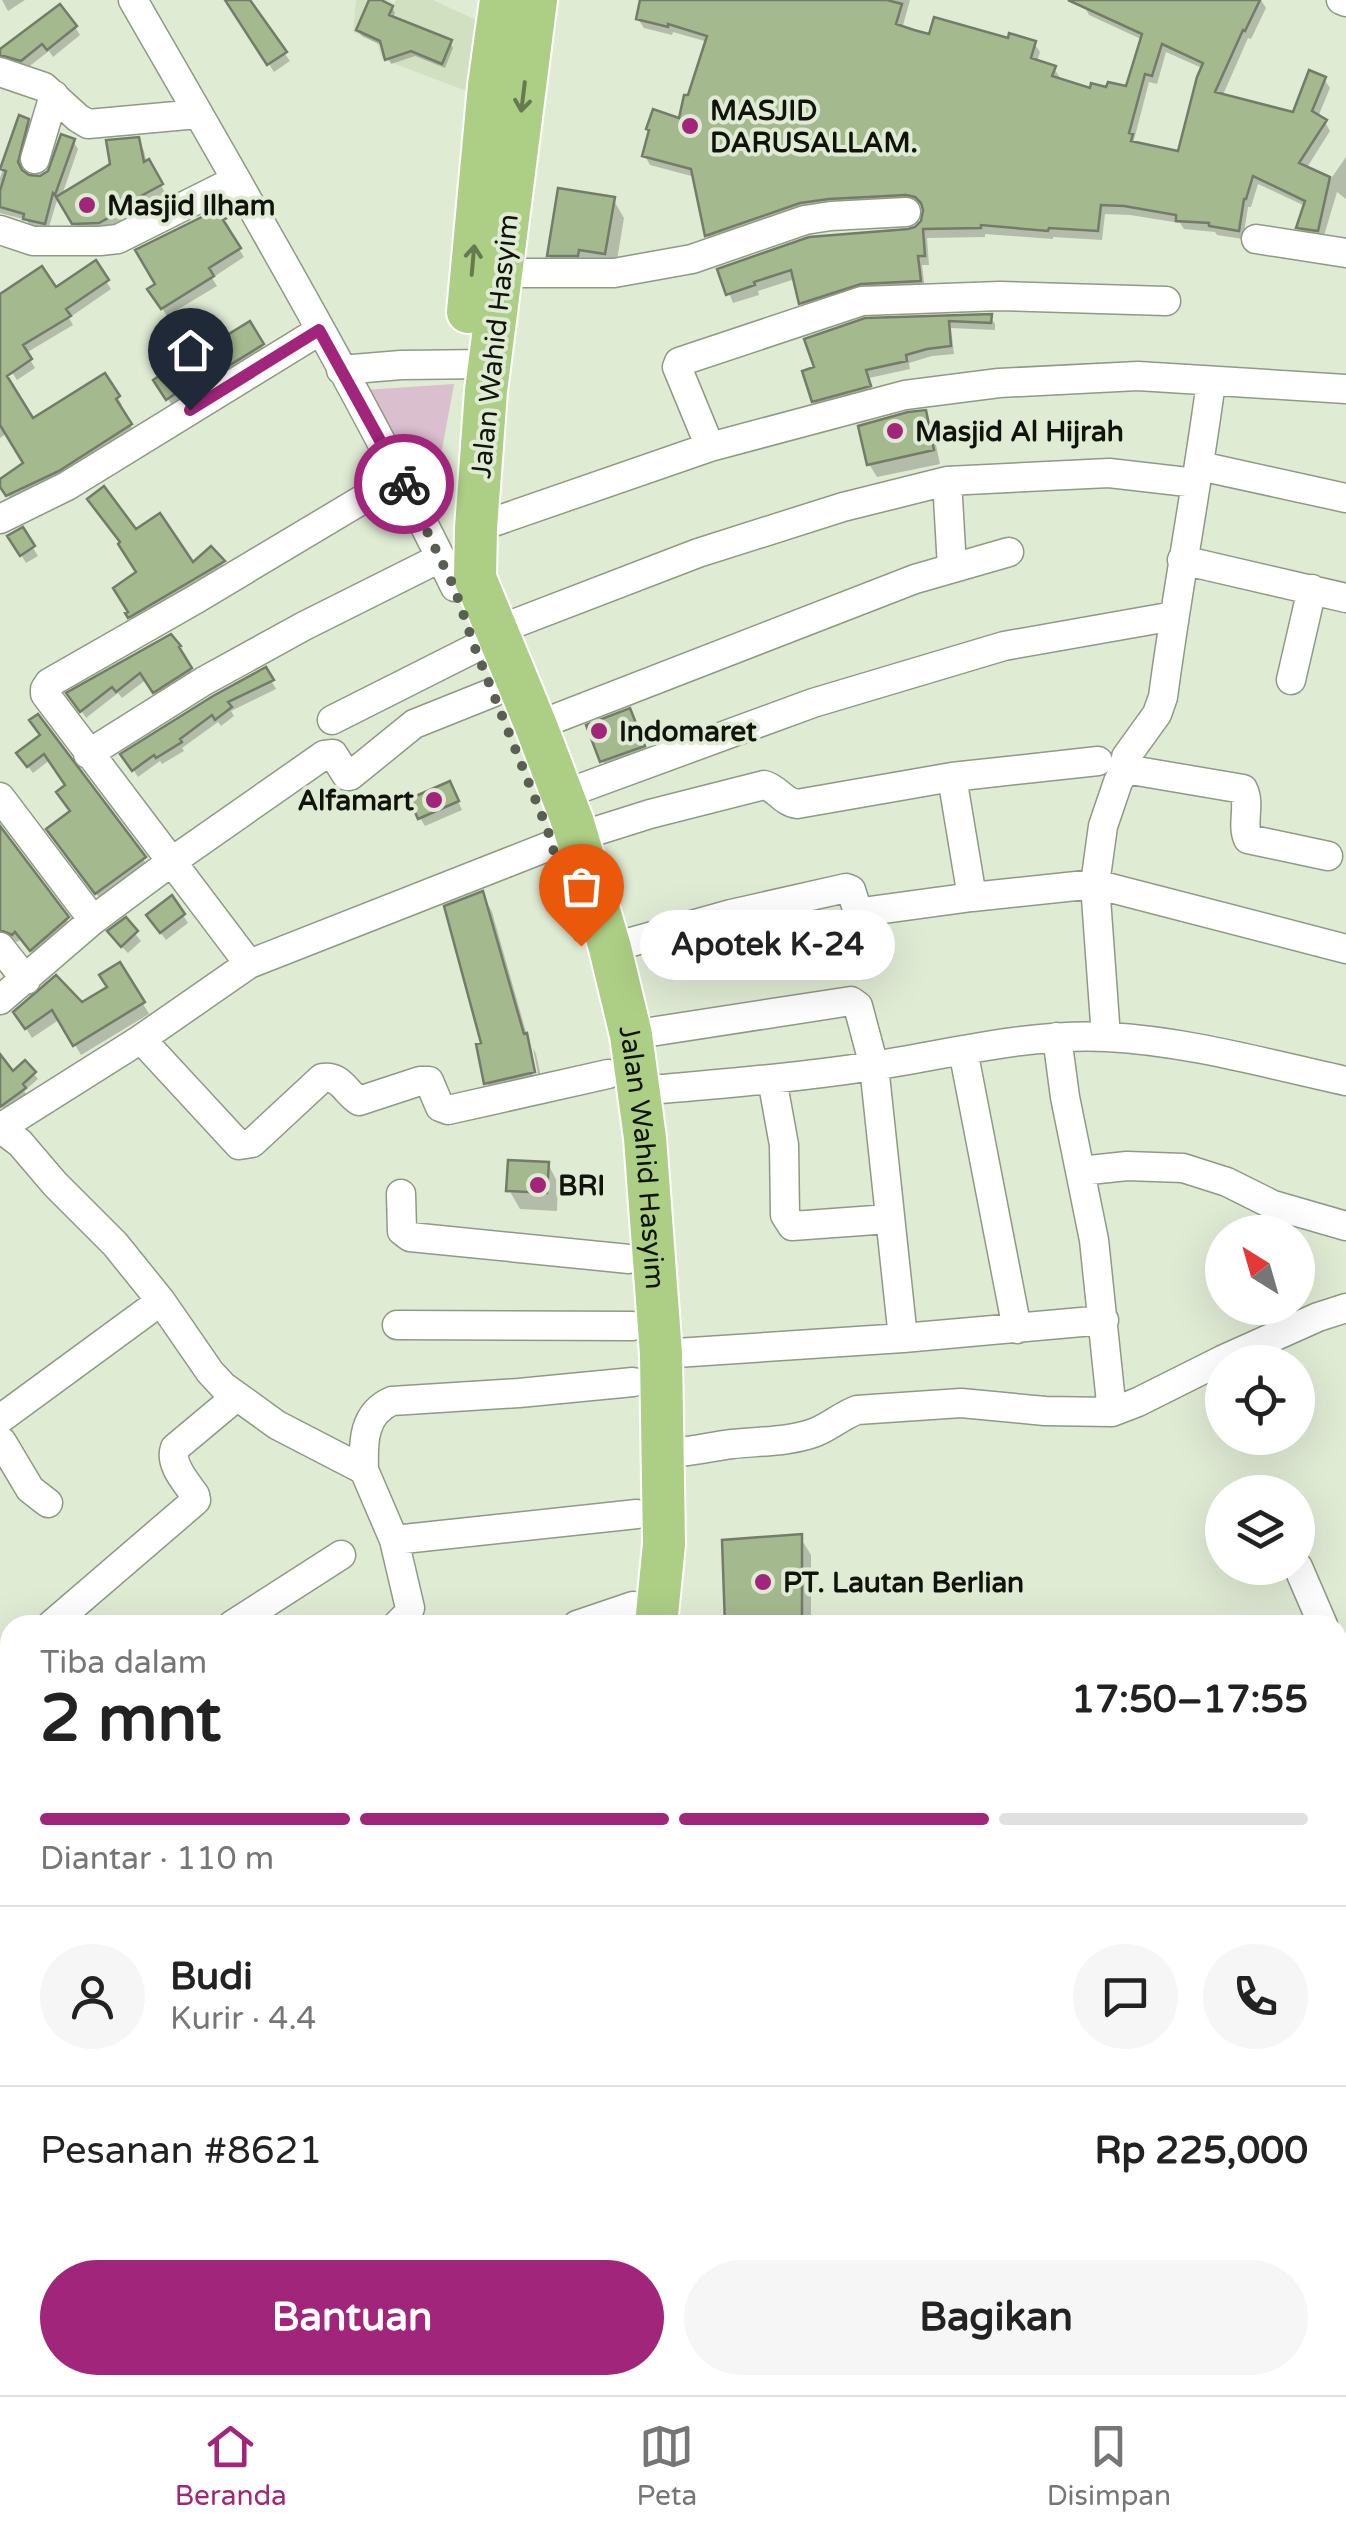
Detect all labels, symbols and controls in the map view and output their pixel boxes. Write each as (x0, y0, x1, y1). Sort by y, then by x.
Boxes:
one-way arrow (514, 80, 532, 112)
place label: MASJID DARUSALLAM. (710, 94, 918, 160)
marker: MASJID DARUSALLAM. (679, 115, 701, 137)
place label: Masjid Ilham (107, 189, 275, 223)
marker: Masjid Ilham (76, 194, 98, 216)
street label: Jalan Wahid Hasyim (464, 212, 526, 480)
one-way arrow (463, 244, 482, 276)
pin (148, 308, 233, 411)
icon: home (163, 323, 218, 378)
place label: Masjid Al Hijrah (915, 415, 1124, 449)
marker: Masjid Al Hijrah (884, 420, 906, 442)
courier (354, 434, 454, 534)
icon: bike (377, 457, 432, 512)
place label: Indomaret (619, 715, 757, 749)
marker: Indomaret (588, 720, 610, 742)
place label: Alfamart (297, 784, 414, 818)
marker: Alfamart (423, 789, 445, 811)
pin (539, 844, 624, 947)
icon: bag (554, 859, 609, 914)
callout: Apotek K-24 (641, 911, 896, 981)
text: Apotek K-24 (671, 926, 864, 964)
street label: Jalan Wahid Hasyim (611, 1021, 672, 1291)
place label: BRI (558, 1169, 605, 1203)
marker: BRI (527, 1174, 549, 1196)
north arrow (1205, 1215, 1315, 1325)
map controls (1205, 1215, 1315, 1585)
button: locate (1205, 1345, 1315, 1455)
button: layers (1205, 1475, 1315, 1585)
place label: PT. Lautan Berlian (783, 1566, 1024, 1600)
marker: PT. Lautan Berlian (752, 1571, 774, 1593)
text: Tiba dalam (40, 1644, 207, 1682)
text: 17:50–17:55 (1071, 1677, 1308, 1723)
text: 2 mnt (40, 1680, 221, 1759)
text: Diantar · 110 m (40, 1840, 274, 1878)
button: person (40, 1944, 145, 2049)
button: chat (1073, 1944, 1178, 2049)
button: phone (1203, 1944, 1308, 2049)
text: Budi (170, 1954, 253, 2000)
text: Kurir · 4.4 (170, 2000, 316, 2038)
text: Pesanan #8621 (40, 2128, 322, 2174)
text: Rp 225,000 (1094, 2128, 1308, 2174)
button: Bantuan (40, 2260, 664, 2375)
button: Bagikan (684, 2260, 1308, 2375)
tab: Beranda (175, 2419, 287, 2513)
tab: Peta (636, 2419, 697, 2513)
tab: Disimpan (1047, 2419, 1171, 2513)

